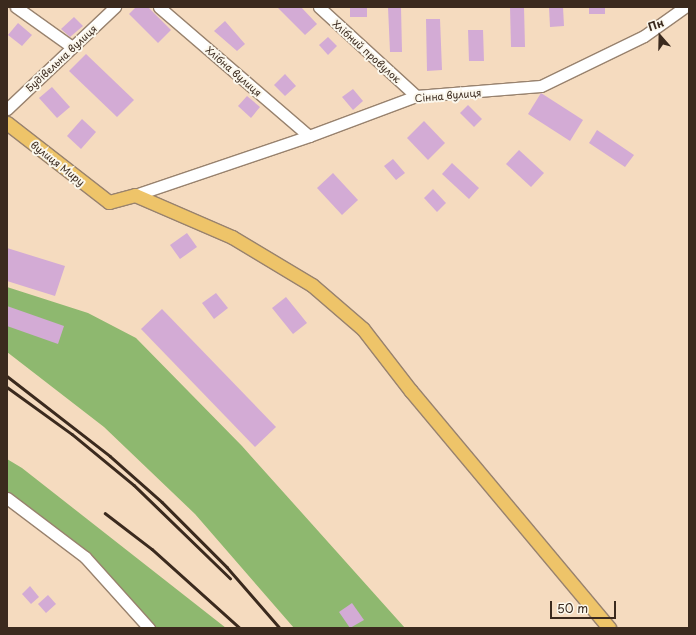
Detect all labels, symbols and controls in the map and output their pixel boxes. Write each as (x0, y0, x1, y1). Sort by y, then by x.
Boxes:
text: Пн (645, 14, 666, 35)
north arrow (640, 16, 680, 56)
street label: Хлібний провулок (331, 17, 403, 85)
street label: Будівельна вулиця (23, 22, 99, 94)
street label: Хлібна вулиця (203, 43, 265, 99)
street label: Сінна вулиця (414, 86, 482, 104)
street label: вулиця Миру (29, 138, 87, 188)
scale bar (552, 593, 618, 619)
text: 50 m (557, 599, 588, 617)

